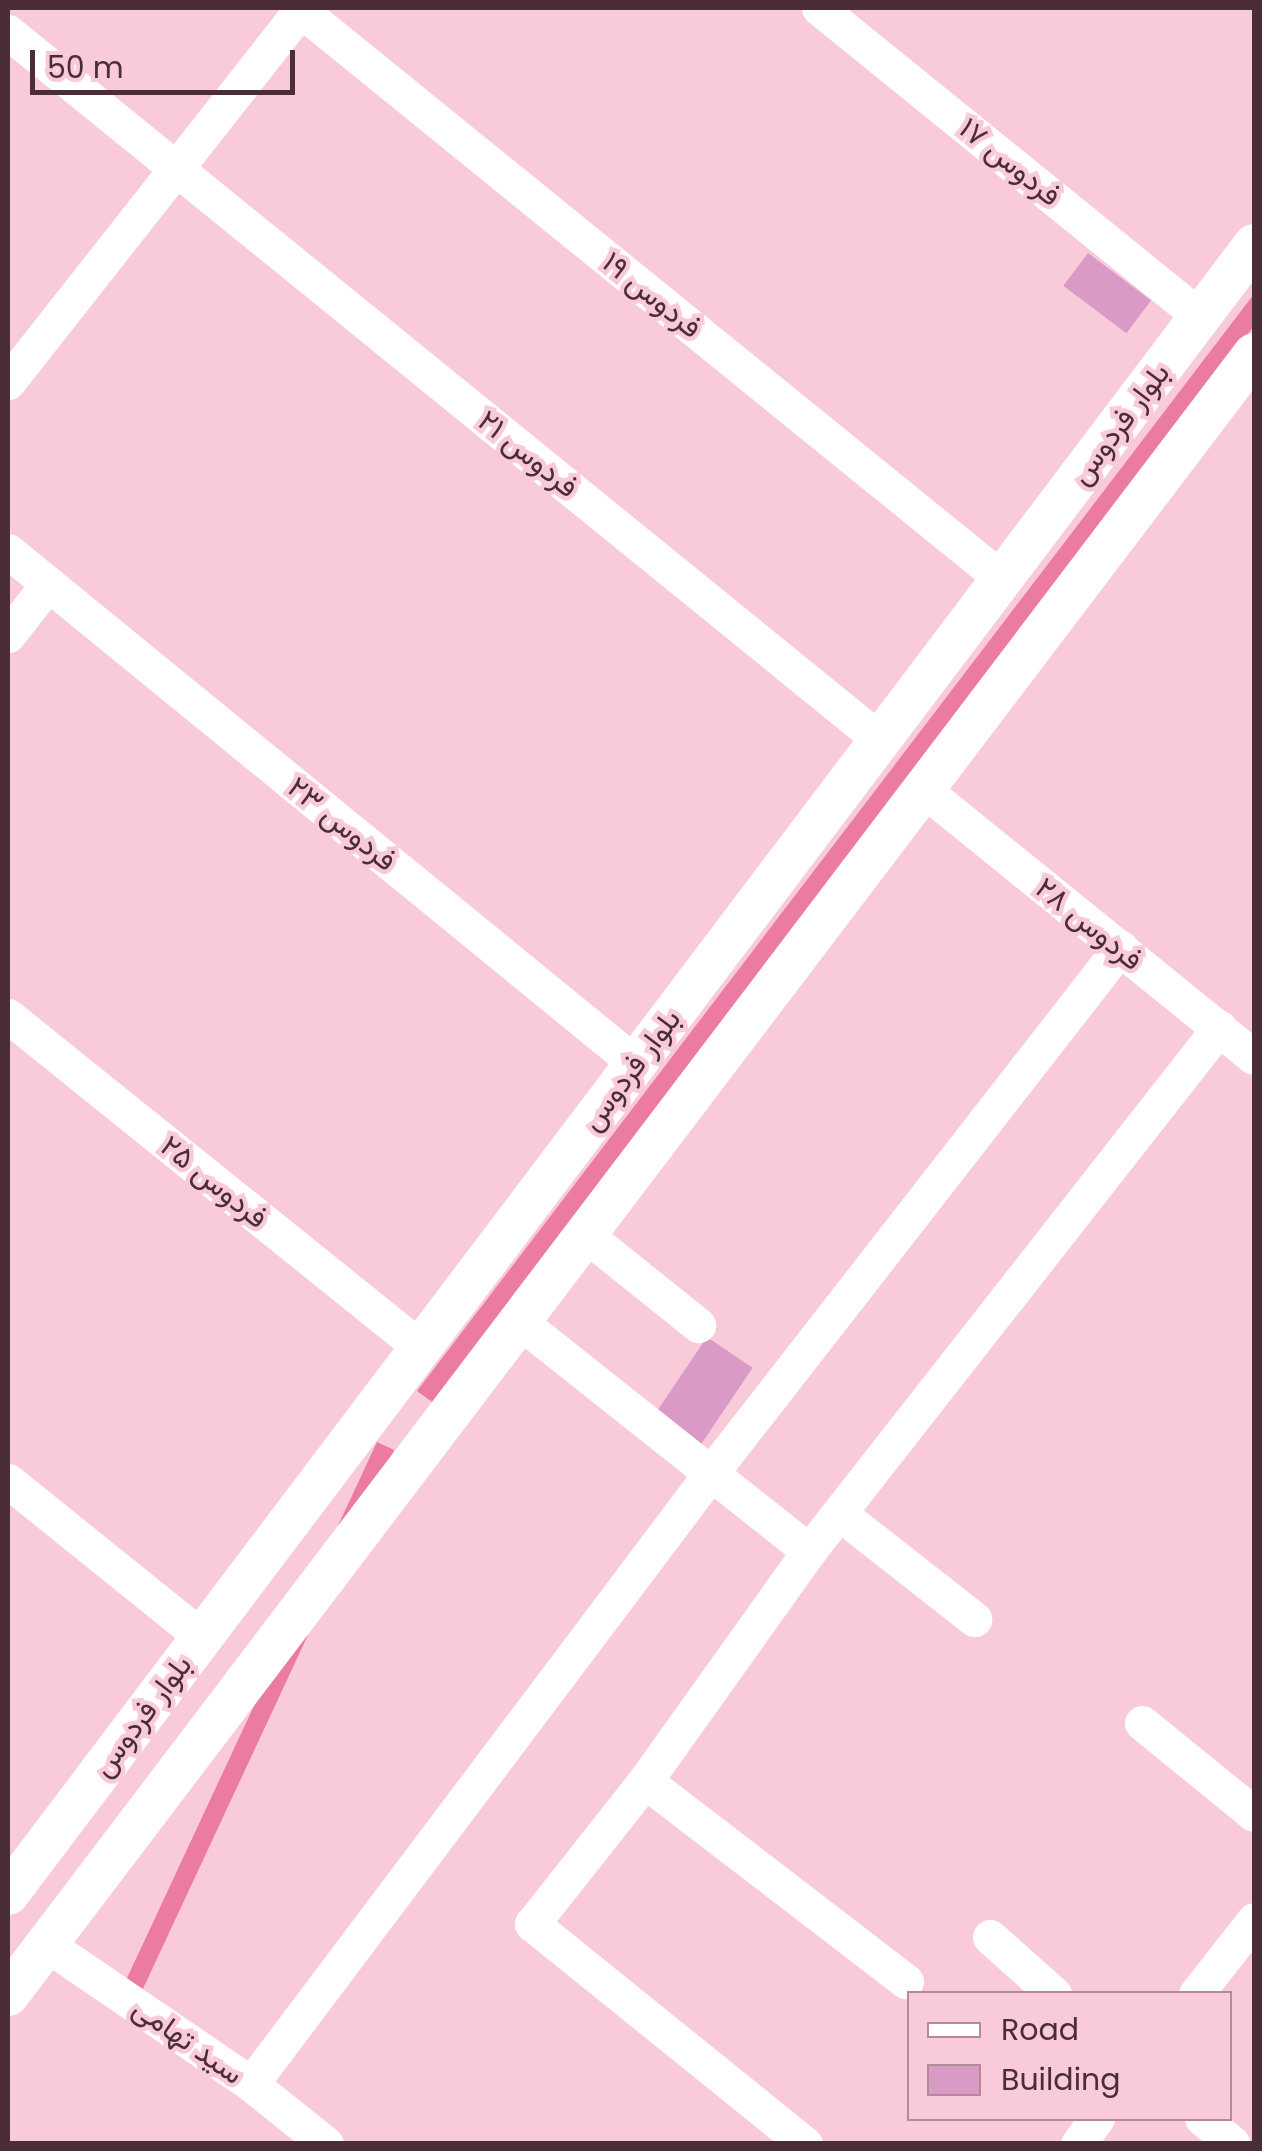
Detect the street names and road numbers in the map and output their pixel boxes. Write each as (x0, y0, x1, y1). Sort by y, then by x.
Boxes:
street label: فردوس ۱۷ (952, 110, 1068, 214)
street label: فردوس ۱۹ (595, 244, 709, 346)
street label: بلوار فردوس (1063, 356, 1177, 492)
street label: فردوس ۲۱ (471, 403, 585, 505)
street label: فردوس ۲۳ (280, 769, 404, 879)
street label: فردوس ۲۸ (1028, 870, 1150, 978)
street label: بلوار فردوس (574, 1002, 688, 1138)
street label: فردوس ۲۵ (153, 1128, 275, 1236)
street label: بلوار فردوس (85, 1648, 199, 1784)
street label: سید تهامی (126, 1990, 250, 2092)

